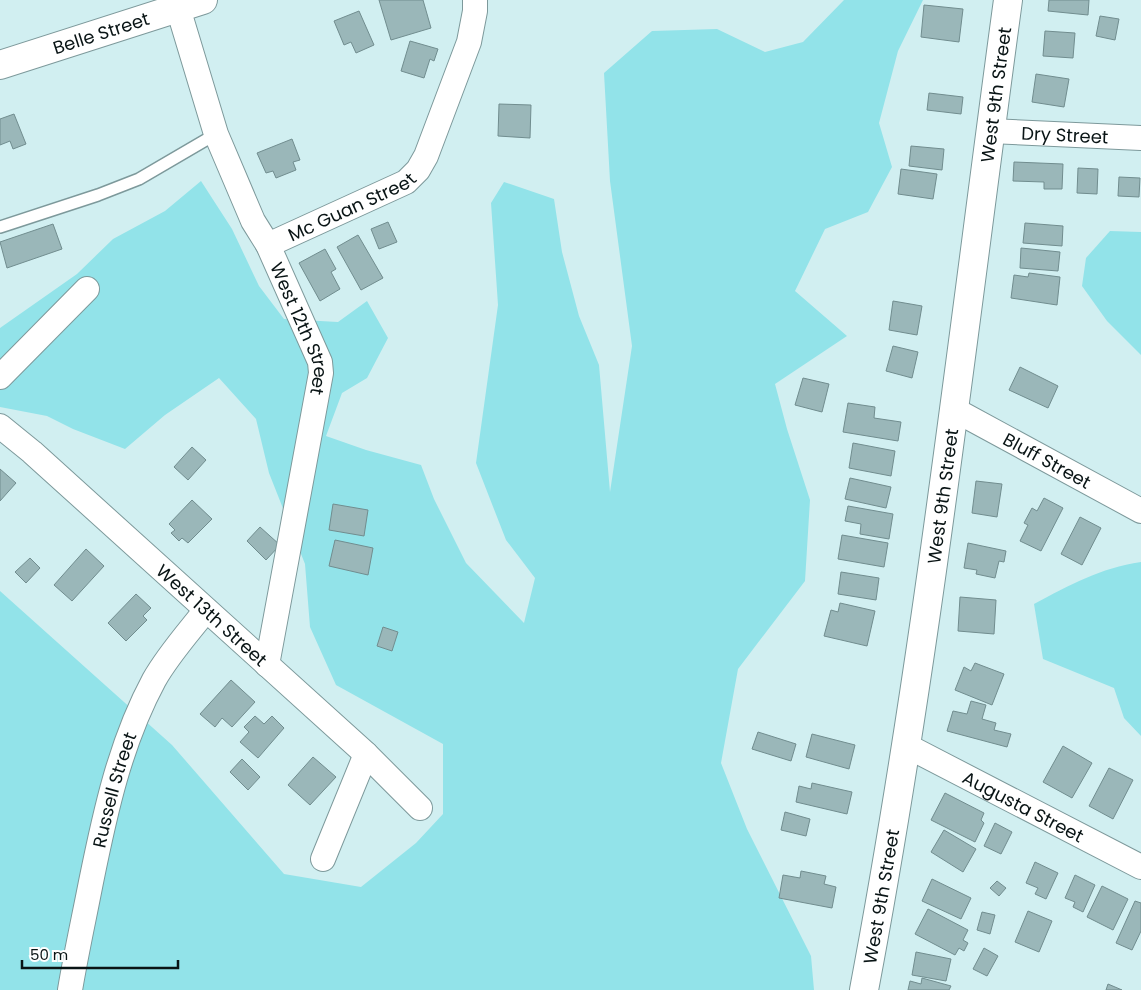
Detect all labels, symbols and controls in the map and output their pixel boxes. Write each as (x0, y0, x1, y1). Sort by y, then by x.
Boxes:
street label: Belle Street (50, 6, 152, 60)
street label: West 9th Street (974, 25, 1017, 164)
street label: Dry Street (1021, 120, 1109, 149)
street label: Mc Guan Street (284, 167, 421, 247)
street label: West 12th Street (265, 258, 334, 397)
street label: Bluff Street (999, 426, 1096, 494)
street label: West 9th Street (921, 427, 964, 566)
street label: West 13th Street (151, 558, 273, 672)
street label: Russell Street (86, 728, 142, 850)
street label: Augusta Street (959, 765, 1088, 848)
street label: West 9th Street (857, 827, 905, 966)
scale bar (22, 938, 179, 970)
text: 50 m (30, 944, 68, 965)

